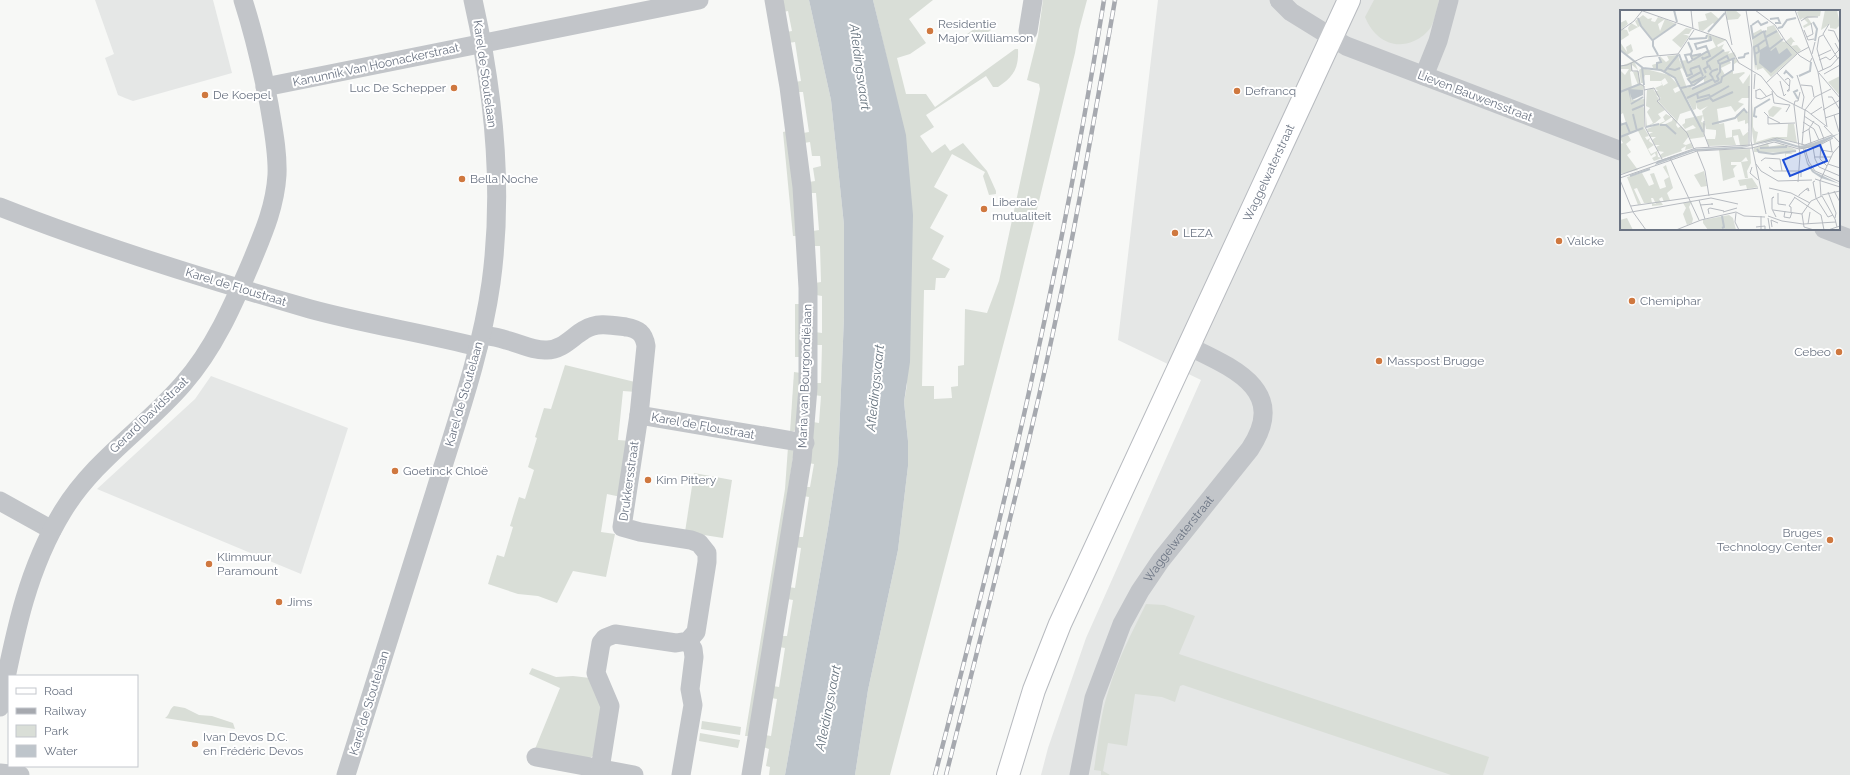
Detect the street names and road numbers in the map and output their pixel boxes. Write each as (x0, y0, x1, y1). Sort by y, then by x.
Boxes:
street label: Karel de Stoutelaan (471, 19, 499, 129)
street label: Kanunnik Van Hoonackerstraat (292, 41, 460, 89)
street label: Lieven Bauwensstraat (1416, 68, 1534, 124)
street label: Waggelwaterstraat (1240, 122, 1298, 224)
street label: Karel de Floustraat (184, 265, 288, 309)
street label: Maria van Bourgondiëlaan (795, 304, 815, 448)
street label: Karel de Stoutelaan (442, 340, 486, 448)
street label: Gerard Davidstraat (107, 374, 191, 456)
street label: Karel de Floustraat (650, 410, 756, 442)
street label: Drukkersstraat (616, 440, 642, 522)
street label: Waggelwaterstraat (1141, 493, 1217, 585)
street label: Karel de Stoutelaan (346, 649, 392, 757)

